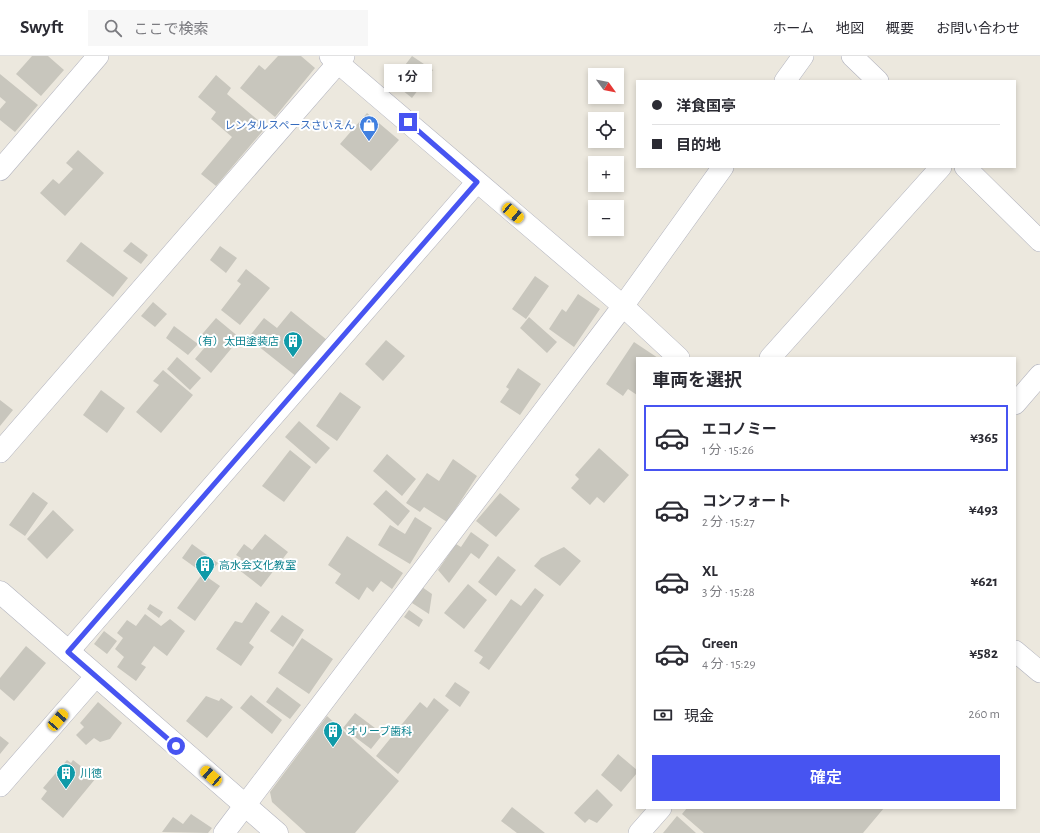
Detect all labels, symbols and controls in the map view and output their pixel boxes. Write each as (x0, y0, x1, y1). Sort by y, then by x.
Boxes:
search box (88, 10, 368, 46)
icon: search (102, 17, 124, 39)
text: Swyft (20, 18, 64, 37)
text: ここで検索 (134, 22, 209, 37)
text: ホーム (772, 22, 814, 36)
text: 地図 (836, 22, 864, 36)
text: 概要 (886, 22, 914, 36)
text: お問い合わせ (936, 22, 1020, 36)
callout: 1 分 (384, 64, 432, 92)
north arrow (588, 68, 624, 104)
map controls (588, 68, 624, 236)
text: 1 分 (398, 71, 418, 84)
text: 洋食国亭 (676, 99, 736, 114)
button: locate (588, 112, 624, 148)
route end (399, 113, 417, 131)
shop icon: レンタルスペースさいえん (358, 114, 380, 142)
place label: レンタルスペースさいえん (224, 120, 355, 131)
text: 目的地 (676, 138, 721, 153)
button: + (588, 156, 624, 192)
button: − (588, 200, 624, 236)
car (500, 201, 526, 225)
building icon: （有）太田塗装店 (282, 330, 304, 358)
place label: （有）太田塗装店 (191, 335, 279, 347)
text: 車両を選択 (652, 372, 742, 390)
icon: car (654, 420, 690, 456)
text: エコノミー (702, 422, 777, 437)
text: ¥365 (970, 430, 998, 445)
text: 1 分 · 15:26 (702, 444, 754, 457)
icon: car (654, 492, 690, 528)
text: コンフォート (702, 494, 792, 509)
text: ¥493 (969, 502, 998, 517)
text: 2 分 · 15:27 (702, 516, 755, 529)
building icon: 高水会文化教室 (194, 554, 216, 582)
place label: 高水会文化教室 (219, 559, 296, 571)
icon: car (654, 564, 690, 600)
text: XL (702, 564, 718, 579)
text: ¥621 (970, 574, 998, 589)
text: 3 分 · 15:28 (702, 586, 755, 599)
icon: car (654, 636, 690, 672)
text: Green (702, 636, 738, 651)
text: ¥582 (969, 646, 998, 661)
text: 4 分 · 15:29 (702, 658, 756, 671)
icon: cash (652, 704, 674, 726)
car (46, 707, 70, 733)
text: 260 m (969, 708, 1000, 721)
text: 現金 (684, 709, 714, 724)
building icon: オリーブ歯科 (322, 720, 344, 748)
place label: オリーブ歯科 (347, 725, 412, 737)
route start (167, 737, 185, 755)
button: 確定 (652, 755, 1000, 801)
building icon: 川徳 (55, 762, 77, 790)
car (198, 764, 224, 788)
place label: 川徳 (80, 767, 102, 779)

